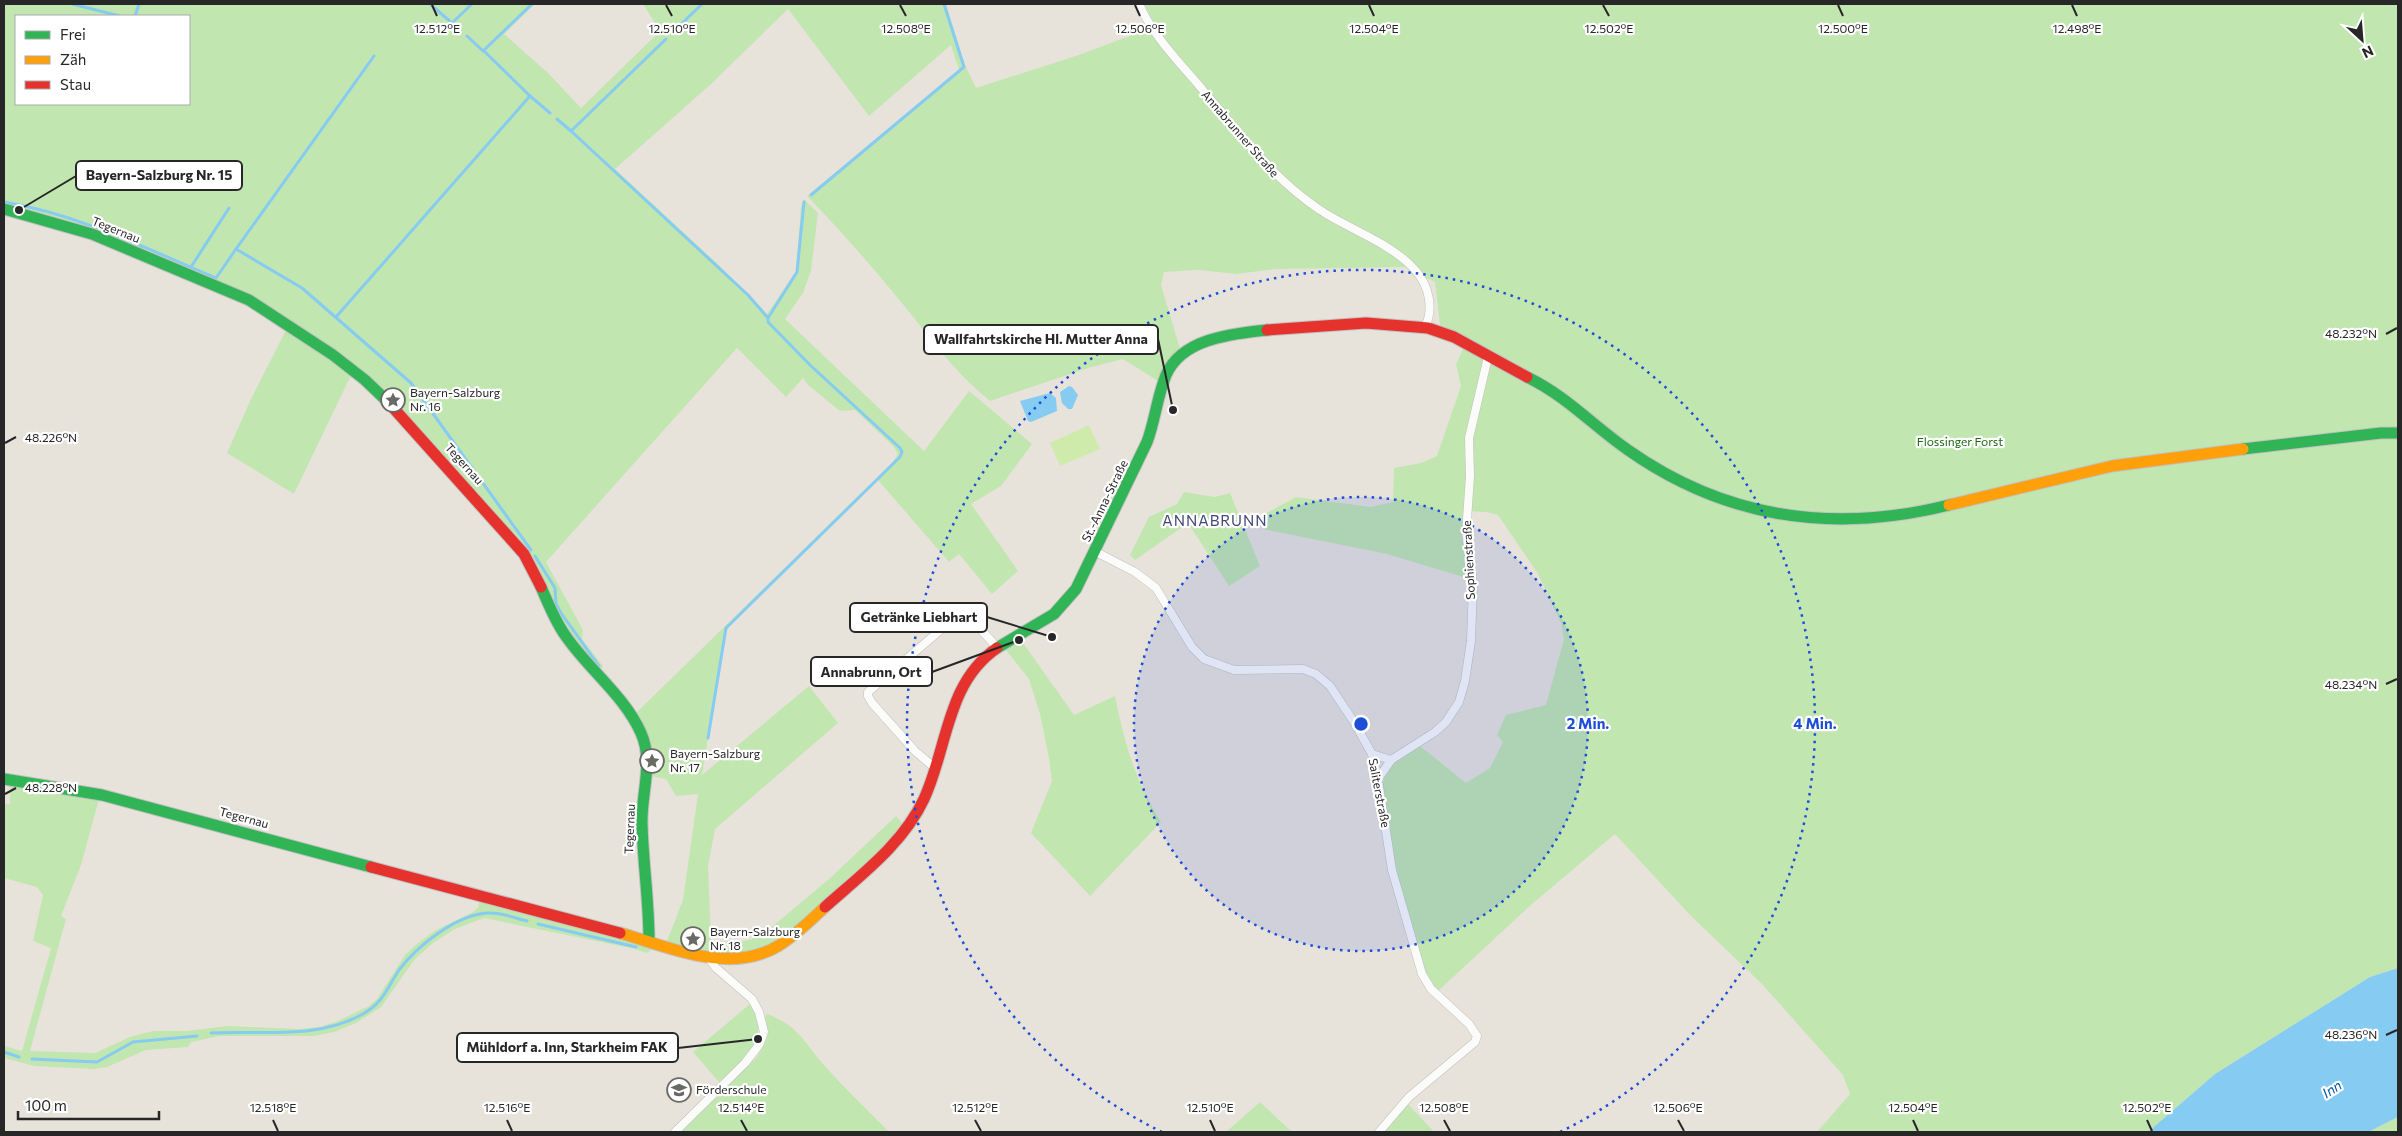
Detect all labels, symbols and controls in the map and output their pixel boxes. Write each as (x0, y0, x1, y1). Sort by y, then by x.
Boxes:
legend (15, 15, 190, 105)
north arrow (2337, 15, 2387, 65)
text: 12.512°E (414, 21, 460, 35)
text: 12.510°E (648, 21, 696, 35)
text: 12.508°E (881, 21, 931, 35)
text: 12.506°E (1115, 21, 1165, 35)
text: 12.504°E (1349, 21, 1399, 35)
text: 12.502°E (1585, 21, 1633, 35)
text: 12.500°E (1818, 21, 1868, 35)
text: 12.498°E (2053, 21, 2101, 35)
text: Frei (60, 25, 86, 43)
text: N (2359, 42, 2376, 62)
text: Zäh (60, 50, 86, 68)
text: Stau (60, 75, 91, 93)
street label: Annabrunner Straße (1199, 87, 1282, 180)
callout: Bayern-Salzburg Nr. 15 (76, 161, 242, 190)
text: Bayern-Salzburg Nr. 15 (86, 166, 232, 183)
street label: Tegernau (90, 213, 142, 245)
callout: Wallfahrtskirche Hl. Mutter Anna (924, 325, 1158, 354)
text: 48.232°N (2325, 326, 2377, 340)
text: Wallfahrtskirche Hl. Mutter Anna (934, 330, 1148, 347)
place label: Bayern-Salzburg Nr. 16 (410, 385, 501, 413)
place icon: Bayern-Salzburg Nr. 16 (380, 387, 406, 413)
text: 48.226°N (25, 430, 77, 444)
park label: Flossinger Forst (1917, 434, 2003, 448)
street label: Tegernau (443, 440, 487, 487)
street label: St.-Anna-Straße (1078, 457, 1130, 544)
district label: ANNABRUNN (1162, 511, 1268, 529)
street label: Sophienstraße (1459, 520, 1477, 600)
callout: Getränke Liebhart (850, 603, 987, 632)
text: Getränke Liebhart (860, 608, 978, 625)
callout: Annabrunn, Ort (811, 657, 932, 686)
text: Annabrunn, Ort (820, 663, 922, 680)
text: 48.234°N (2325, 677, 2377, 691)
text: 2 Min. (1567, 714, 1609, 732)
text: 4 Min. (1793, 714, 1837, 732)
centre of rings (1352, 715, 1370, 733)
place label: Bayern-Salzburg Nr. 17 (670, 746, 761, 774)
place icon: Bayern-Salzburg Nr. 17 (639, 748, 665, 774)
street label: Saliterstraße (1366, 757, 1394, 829)
text: 48.228°N (25, 780, 77, 794)
street label: Tegernau (218, 804, 270, 830)
street label: Tegernau (621, 804, 637, 854)
place label: Bayern-Salzburg Nr. 18 (710, 924, 801, 952)
place icon: Bayern-Salzburg Nr. 18 (680, 926, 706, 952)
text: 48.236°N (2325, 1027, 2377, 1041)
callout: Mühldorf a. Inn, Starkheim FAK (457, 1033, 678, 1062)
text: Mühldorf a. Inn, Starkheim FAK (466, 1038, 668, 1055)
water label: Inn (2319, 1076, 2345, 1101)
school or university icon: Förderschule (666, 1077, 692, 1103)
place label: Förderschule (696, 1082, 767, 1096)
scale bar (18, 1088, 159, 1120)
text: 100 m (25, 1096, 67, 1114)
text: 12.518°E (250, 1100, 296, 1114)
text: 12.516°E (484, 1100, 530, 1114)
text: 12.514°E (718, 1100, 764, 1114)
text: 12.512°E (952, 1100, 998, 1114)
text: 12.510°E (1186, 1100, 1234, 1114)
text: 12.508°E (1419, 1100, 1469, 1114)
text: 12.506°E (1653, 1100, 1703, 1114)
text: 12.504°E (1888, 1100, 1938, 1114)
text: 12.502°E (2123, 1100, 2171, 1114)

